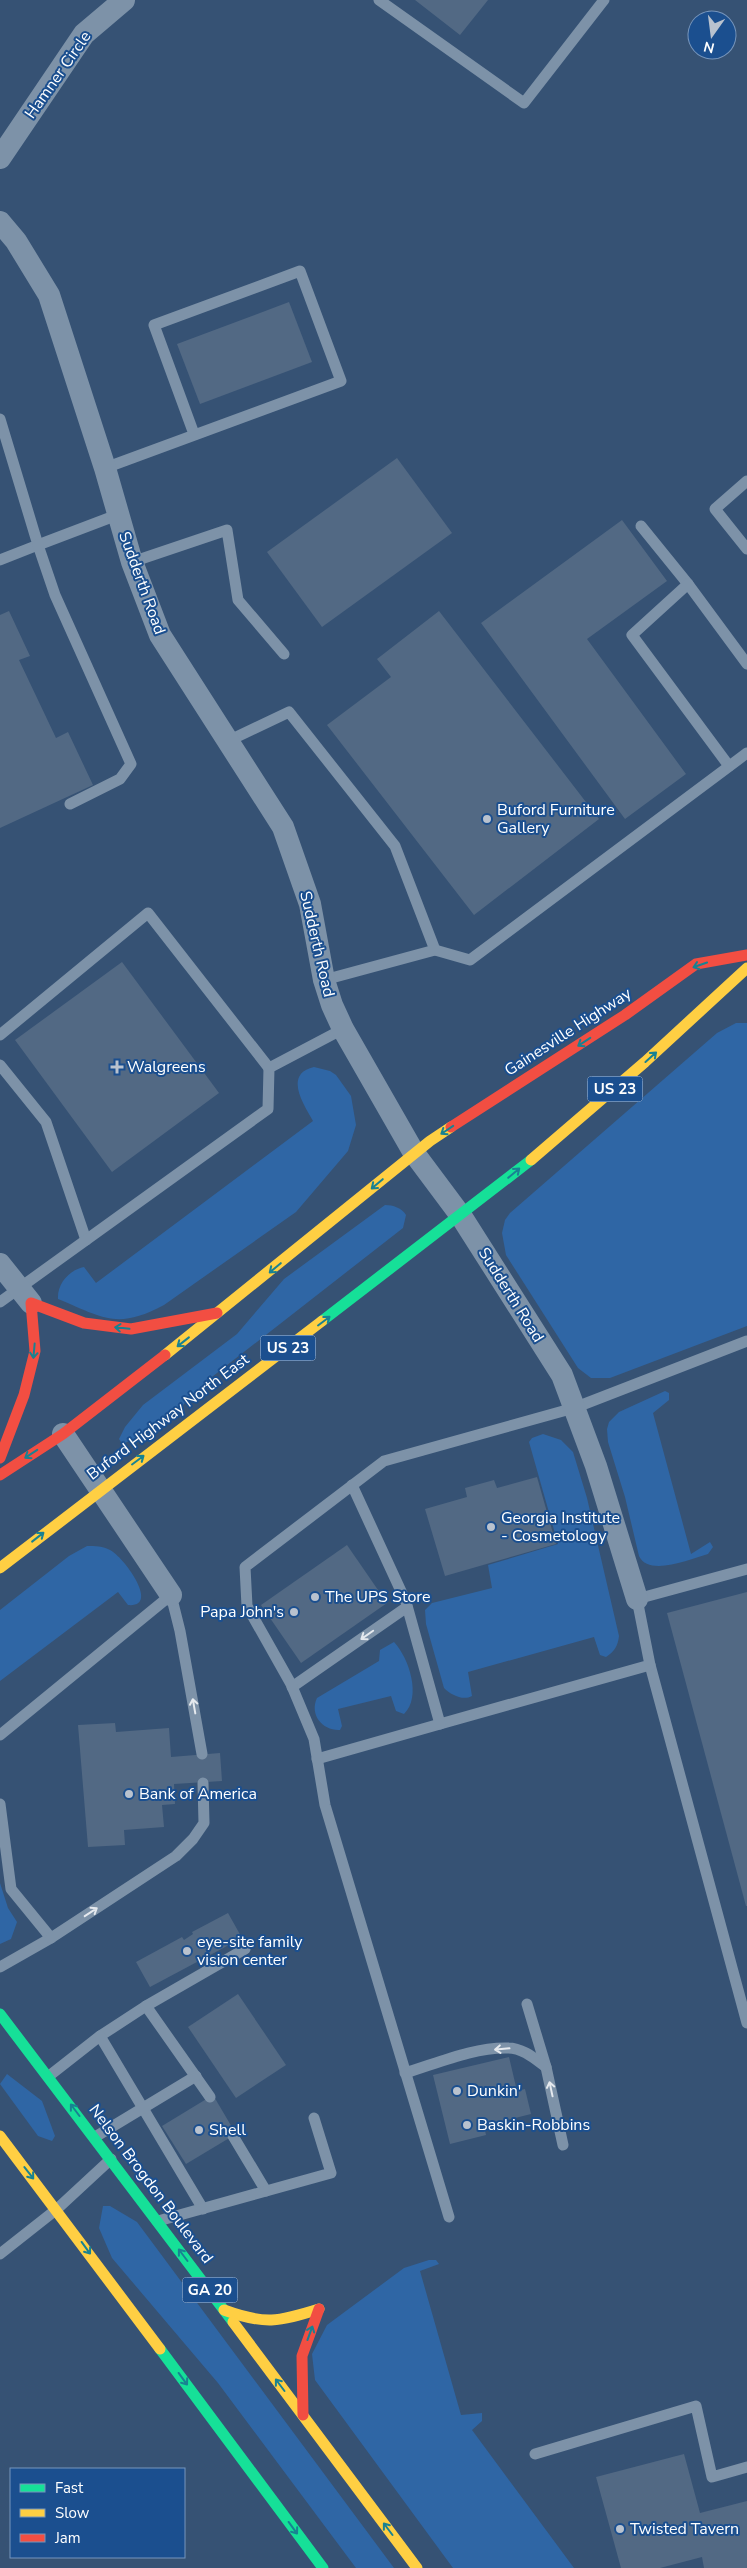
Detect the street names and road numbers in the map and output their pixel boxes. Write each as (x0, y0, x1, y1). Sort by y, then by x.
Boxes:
street label: Hamner Circle (20, 27, 96, 123)
street label: Sudderth Road (113, 528, 171, 638)
street label: Sudderth Road (294, 889, 340, 999)
street label: Gainesville Highway (500, 982, 636, 1081)
road number: US 23 (588, 1076, 642, 1102)
street label: Sudderth Road (473, 1243, 549, 1347)
road number: US 23 (260, 1336, 316, 1360)
street label: Buford Highway North East (82, 1348, 254, 1485)
street label: Nelson Brogdon Boulevard (84, 2100, 218, 2268)
road number: GA 20 (182, 2278, 238, 2302)

